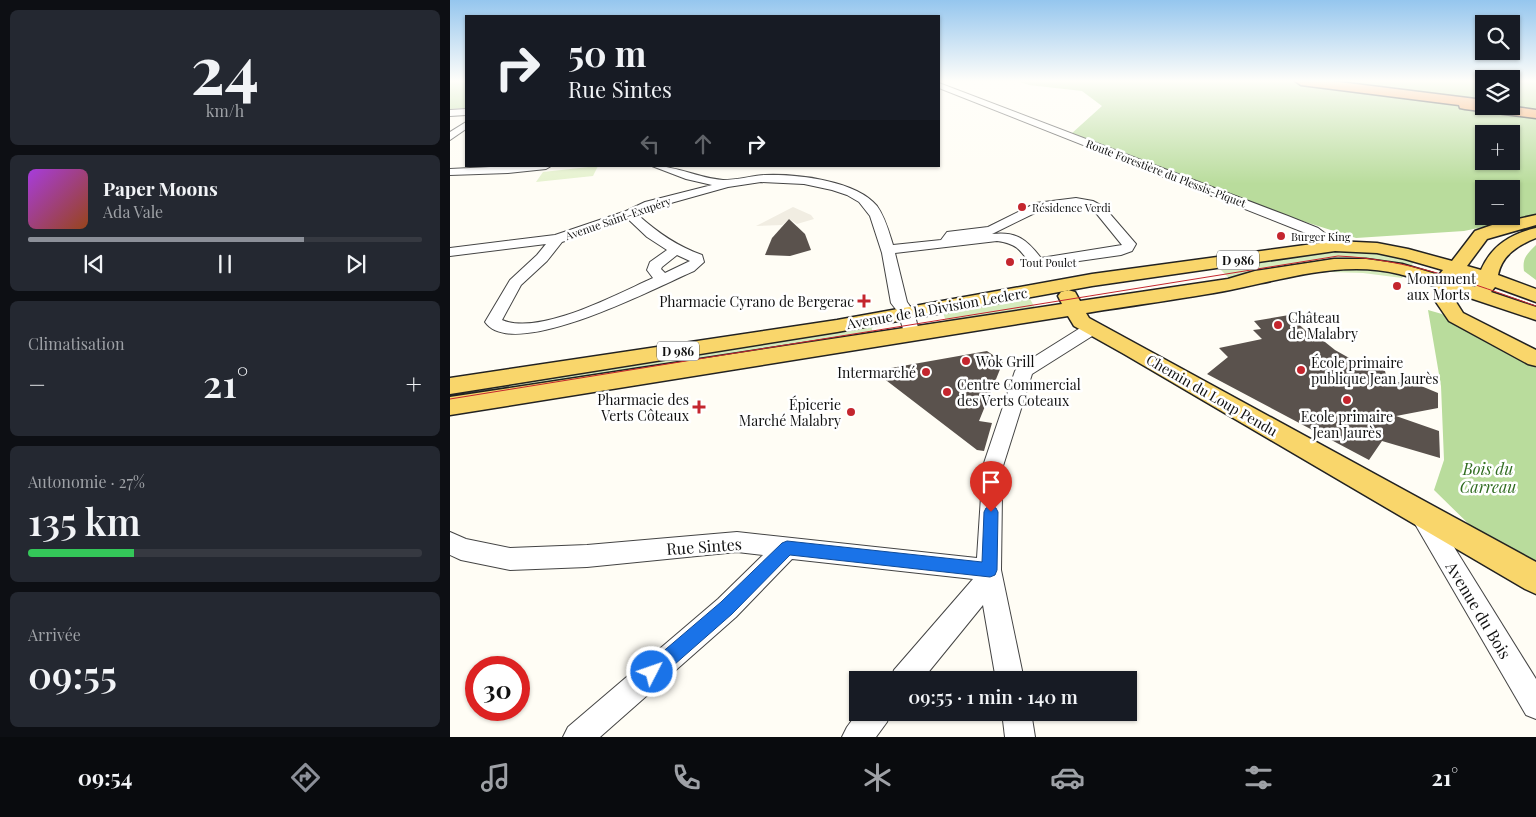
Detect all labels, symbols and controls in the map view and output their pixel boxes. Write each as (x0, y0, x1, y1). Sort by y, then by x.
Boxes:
map controls (1475, 15, 1520, 225)
button: search (1475, 15, 1520, 60)
text: 24 (191, 24, 259, 110)
text: 50 m (568, 29, 646, 76)
icon: right (485, 35, 550, 100)
button: layers (1475, 70, 1520, 115)
text: Rue Sintes (568, 74, 672, 104)
text: km/h (206, 100, 244, 121)
button: + (1475, 125, 1520, 170)
icon: left (636, 130, 664, 158)
icon: ahead (689, 130, 717, 158)
icon: right (742, 130, 770, 158)
street label: Route Forestière du Plessis-Piquet (1084, 135, 1248, 211)
text: Paper Moons (103, 175, 218, 201)
button: − (1475, 180, 1520, 225)
street label: Avenue Saint-Exupéry (562, 193, 673, 243)
place label: Résidence Verdi (1032, 200, 1111, 215)
text: Ada Vale (103, 201, 163, 222)
marker: Résidence Verdi (1016, 201, 1028, 213)
place label: Burger King (1291, 229, 1351, 244)
marker: Burger King (1275, 230, 1287, 242)
icon: previous (80, 250, 108, 278)
icon: pause (211, 250, 239, 278)
icon: next (342, 250, 370, 278)
road number: D 986 (1217, 250, 1259, 270)
place label: Tout Poulet (1020, 255, 1077, 270)
marker: Tout Poulet (1004, 256, 1016, 268)
place label: Monument aux Morts (1407, 269, 1477, 304)
marker: Monument aux Morts (1391, 280, 1403, 292)
street label: Avenue de la Division Leclerc (844, 283, 1029, 333)
place label: Pharmacie Cyrano de Bergerac (659, 292, 854, 311)
marker: Pharmacie Cyrano de Bergerac (858, 295, 870, 307)
place label: Château de Malabry (1288, 308, 1358, 343)
marker: Château de Malabry (1272, 319, 1284, 331)
text: Climatisation (28, 333, 125, 354)
road number: D 986 (657, 342, 699, 361)
street label: Chemin du Loup Pendu (1143, 350, 1281, 440)
place label: Wok Grill (975, 352, 1034, 371)
place label: École primaire publique Jean Jaurès (1311, 353, 1439, 388)
marker: Wok Grill (960, 355, 972, 367)
text: 21° (203, 357, 249, 408)
place label: Intermarché (837, 363, 916, 382)
marker: École primaire publique Jean Jaurès (1295, 364, 1307, 376)
text: − (28, 365, 46, 402)
text: + (406, 365, 422, 402)
marker: Intermarché (920, 366, 932, 378)
place label: Centre Commercial des Verts Coteaux (957, 375, 1081, 410)
marker: Centre Commercial des Verts Coteaux (941, 386, 953, 398)
place label: Pharmacie des Verts Côteaux (597, 390, 690, 425)
marker: Ecole primaire Jean Jaurès (1341, 394, 1353, 406)
place label: Épicerie Marché Malabry (739, 395, 841, 430)
marker: Pharmacie des Verts Côteaux (693, 401, 705, 413)
marker: Épicerie Marché Malabry (845, 406, 857, 418)
place label: Ecole primaire Jean Jaurès (1301, 407, 1393, 442)
park label: Bois du Carreau (1460, 458, 1516, 497)
pin (970, 461, 1012, 512)
icon: arrive (977, 468, 1005, 496)
text: Autonomie · 27% (28, 471, 145, 492)
text: 135 km (28, 495, 141, 546)
street label: Rue Sintes (666, 533, 742, 559)
street label: Avenue du Bois (1441, 557, 1516, 663)
text: Arrivée (28, 624, 81, 645)
position arrow (625, 645, 677, 697)
text: 09:55 (28, 648, 117, 699)
speed limit sign: 30 (465, 656, 530, 721)
text: 09:55 · 1 min · 140 m (908, 683, 1078, 709)
icon: directions (288, 760, 323, 795)
icon: music (478, 760, 513, 795)
icon: phone (669, 760, 704, 795)
icon: climate (860, 760, 895, 795)
icon: car (1050, 760, 1085, 795)
icon: filters (1241, 760, 1276, 795)
text: 09:54 (78, 762, 132, 792)
text: 21° (1432, 762, 1458, 792)

